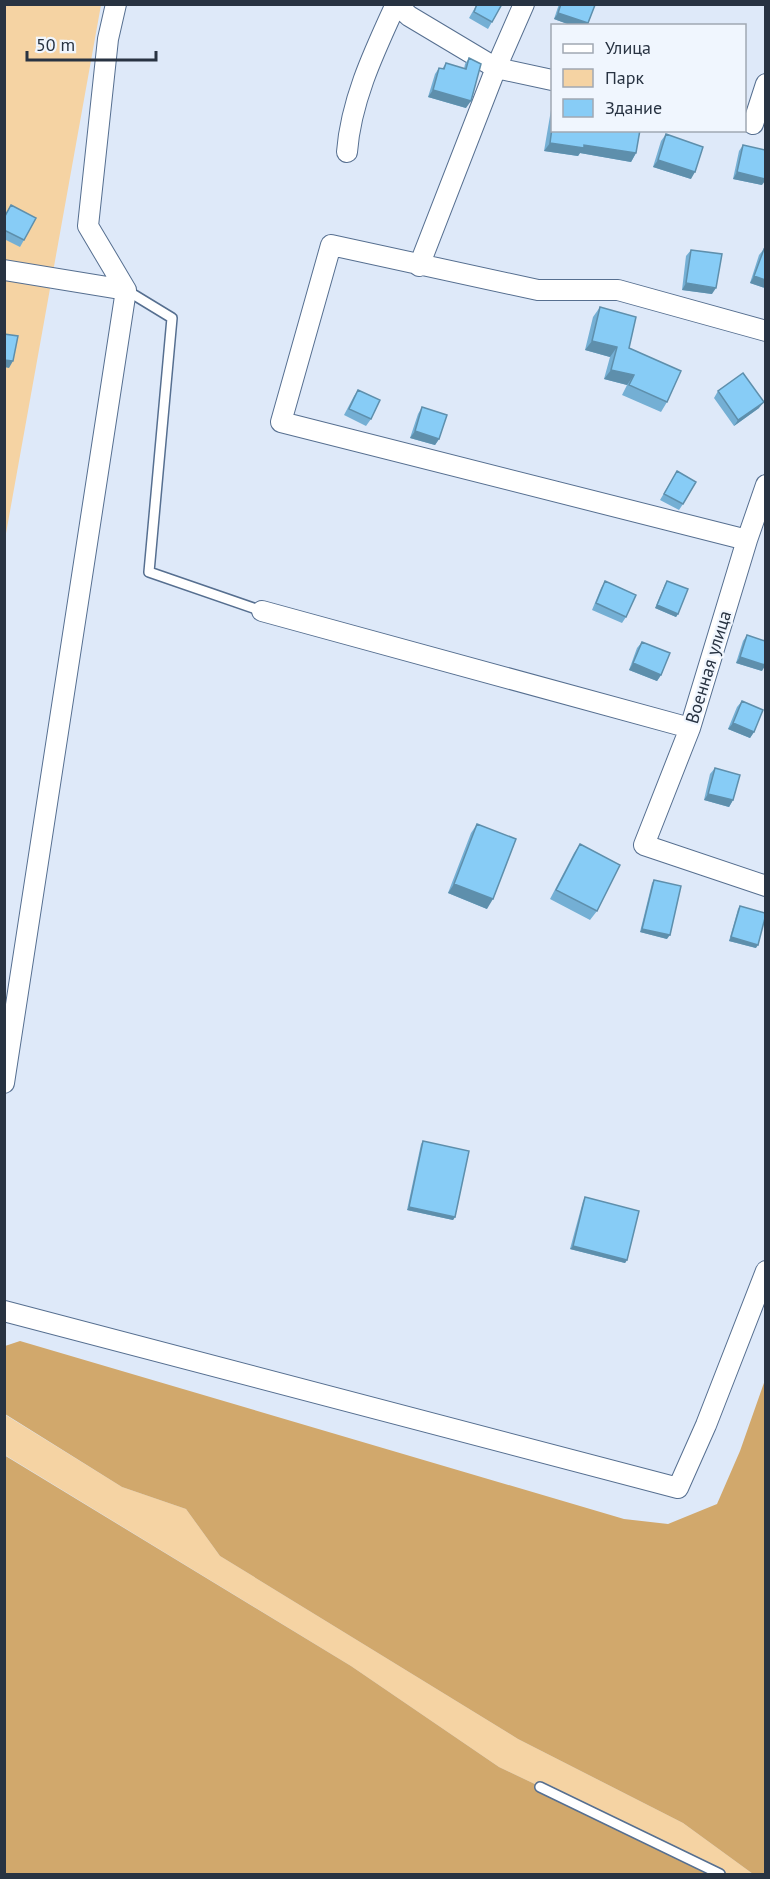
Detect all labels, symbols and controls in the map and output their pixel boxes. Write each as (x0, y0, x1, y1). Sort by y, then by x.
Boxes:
scale bar (27, 24, 156, 62)
legend (551, 24, 746, 132)
text: 50 m (36, 33, 75, 56)
text: Улица (605, 36, 651, 59)
text: Парк (605, 66, 645, 89)
text: Здание (605, 96, 662, 119)
street label: Военная улица (680, 608, 736, 726)

